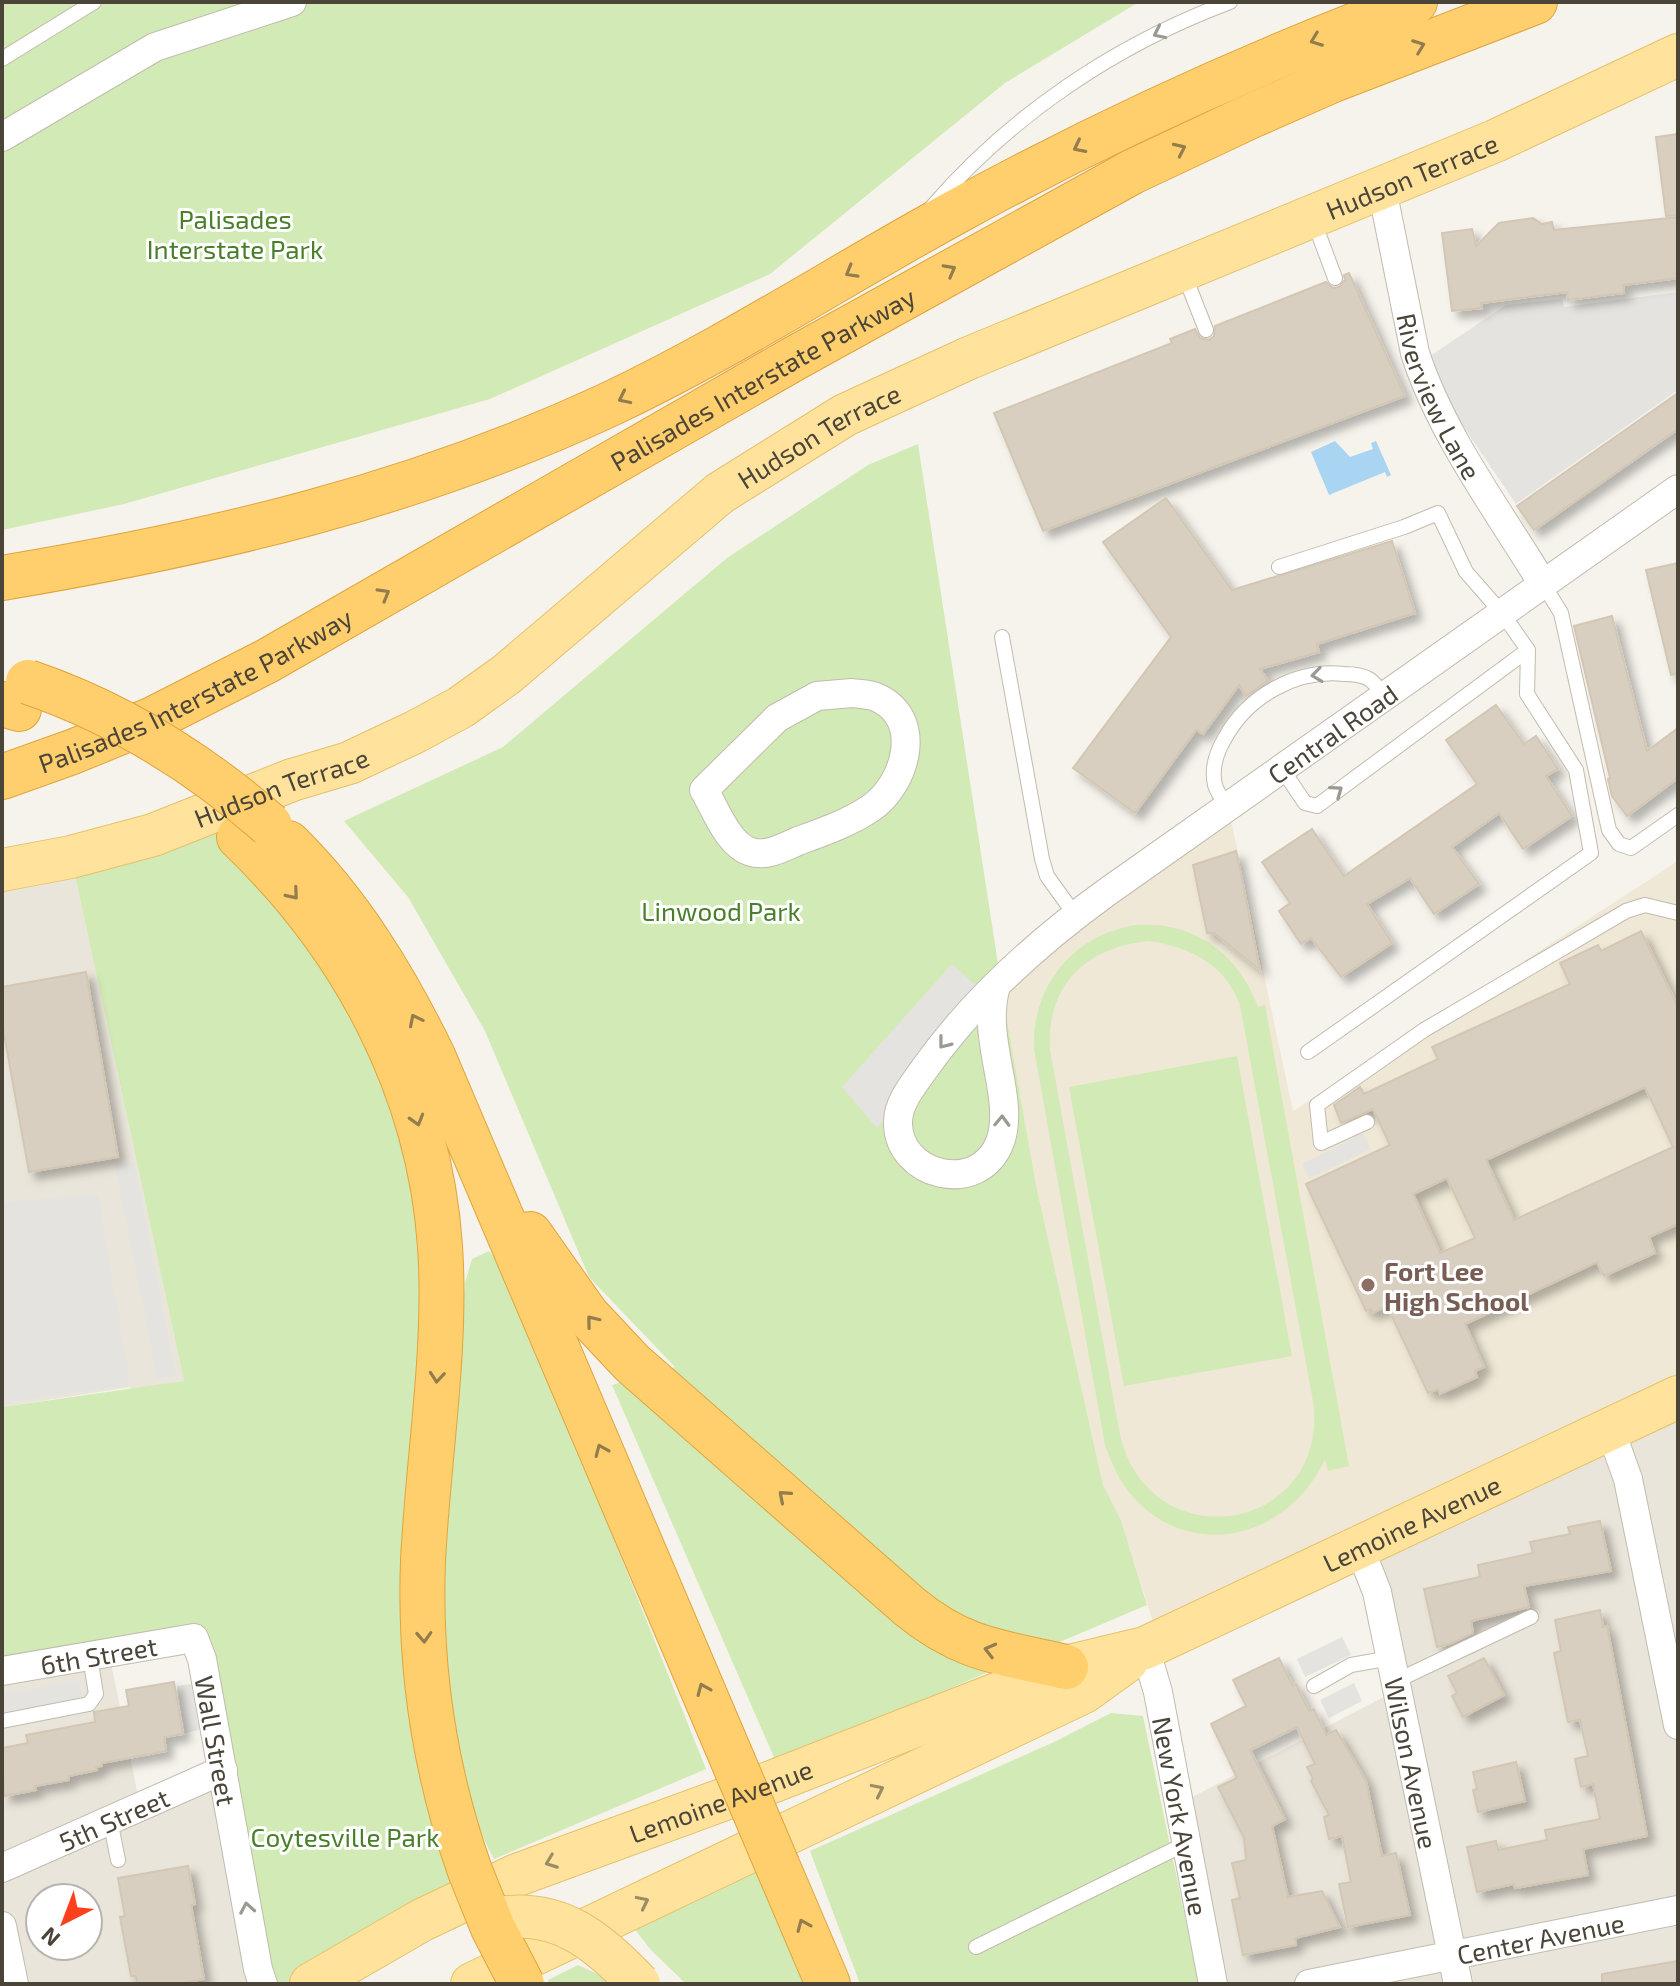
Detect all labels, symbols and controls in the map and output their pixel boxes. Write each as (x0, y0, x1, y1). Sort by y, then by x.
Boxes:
one-way arrow (1152, 23, 1167, 39)
one-way arrow (1310, 30, 1324, 46)
one-way arrow (1411, 39, 1425, 56)
street label: Hudson Terrace (1321, 126, 1502, 225)
one-way arrow (1072, 137, 1087, 152)
one-way arrow (1172, 143, 1186, 159)
park label: Palisades Interstate Park (147, 203, 323, 264)
one-way arrow (845, 262, 860, 278)
one-way arrow (942, 265, 956, 280)
street label: Palisades Interstate Parkway (604, 280, 920, 476)
street label: Riverview Lane (1392, 310, 1488, 485)
street label: Hudson Terrace (731, 376, 905, 494)
one-way arrow (617, 388, 632, 403)
one-way arrow (375, 588, 390, 604)
street label: Palisades Interstate Parkway (34, 600, 357, 778)
one-way arrow (1310, 666, 1323, 683)
street label: Central Road (1261, 677, 1403, 789)
street label: Hudson Terrace (189, 741, 373, 833)
one-way arrow (1328, 787, 1342, 801)
one-way arrow (284, 884, 298, 899)
park label: Linwood Park (641, 895, 801, 926)
one-way arrow (410, 1014, 425, 1029)
one-way arrow (939, 1034, 953, 1049)
one-way arrow (408, 1113, 424, 1126)
one-way arrow (994, 1114, 1011, 1126)
place label: Fort Lee High School (1384, 1255, 1529, 1316)
marker: Fort Lee High School (1359, 1276, 1377, 1294)
one-way arrow (588, 1315, 602, 1330)
one-way arrow (429, 1371, 446, 1384)
one-way arrow (595, 1444, 611, 1458)
street label: Lemoine Avenue (1318, 1468, 1505, 1578)
one-way arrow (778, 1492, 793, 1506)
street label: 6th Street (38, 1629, 159, 1680)
one-way arrow (416, 1631, 433, 1644)
one-way arrow (984, 1643, 998, 1660)
street label: Wall Street (190, 1673, 244, 1808)
street label: Wilson Avenue (1380, 1675, 1445, 1851)
one-way arrow (696, 1683, 712, 1697)
street label: New York Avenue (1147, 1714, 1215, 1918)
street label: Lemoine Avenue (625, 1752, 816, 1848)
street label: 5th Street (54, 1781, 173, 1856)
one-way arrow (870, 1784, 884, 1800)
park label: Coytesville Park (251, 1821, 439, 1852)
one-way arrow (545, 1852, 559, 1869)
north arrow (24, 1882, 104, 1962)
one-way arrow (635, 1896, 650, 1912)
one-way arrow (240, 1901, 257, 1915)
street label: Center Avenue (1454, 1906, 1627, 1970)
one-way arrow (796, 1919, 813, 1933)
text: N (35, 1923, 65, 1953)

